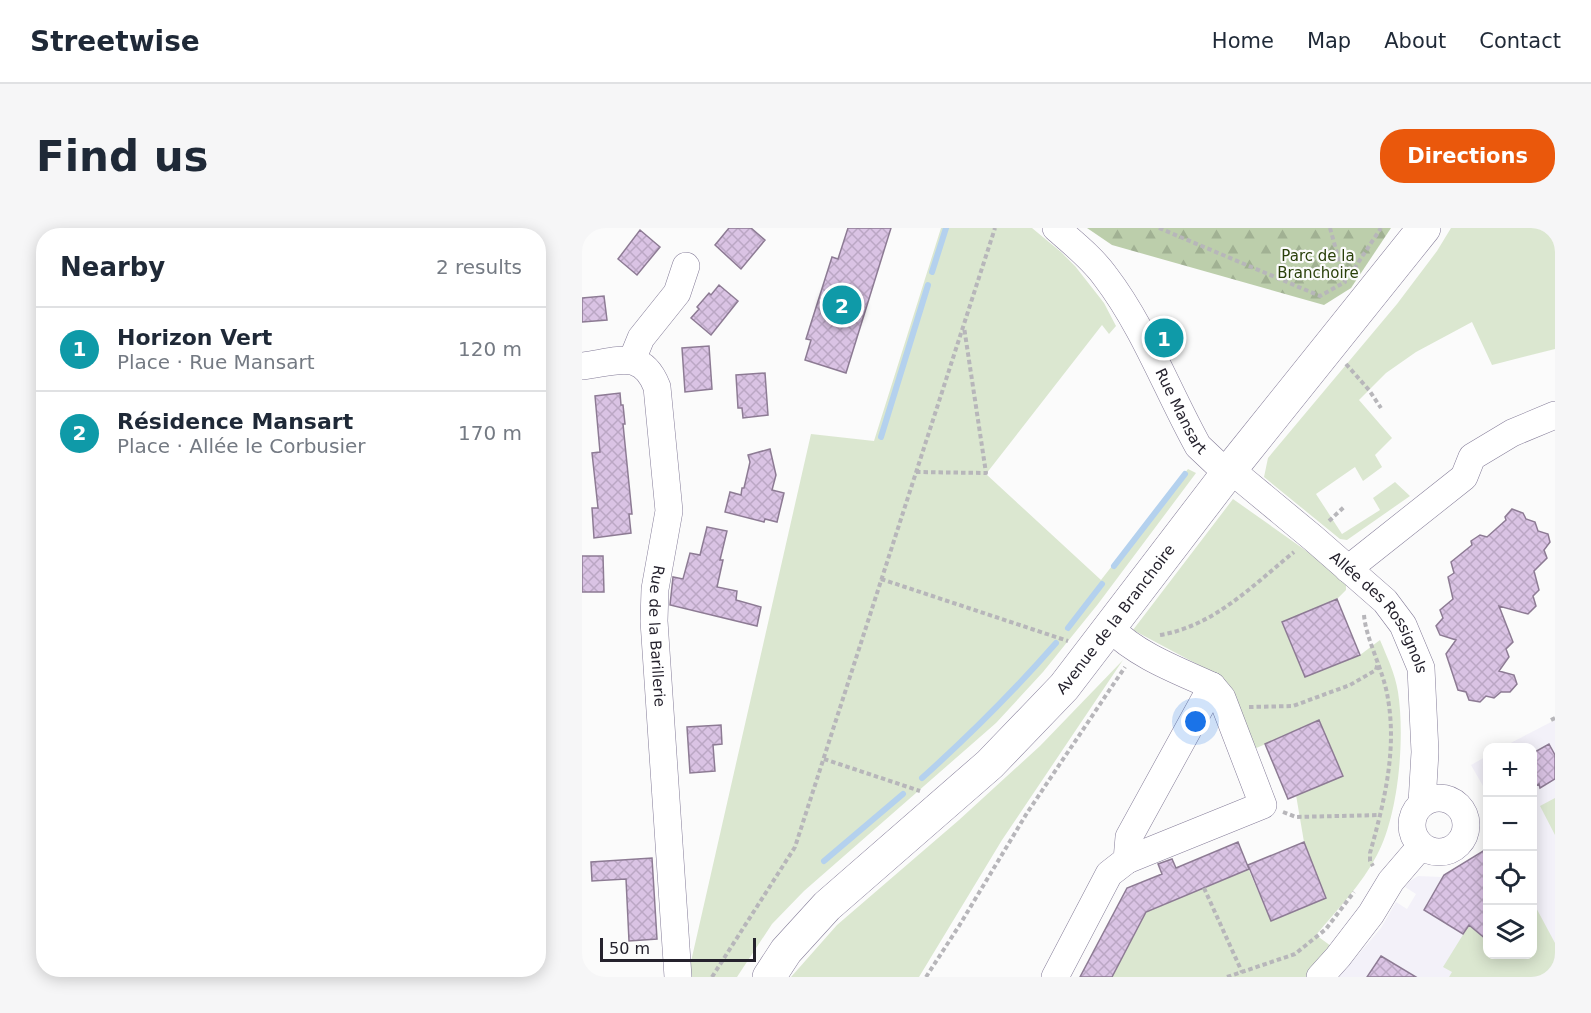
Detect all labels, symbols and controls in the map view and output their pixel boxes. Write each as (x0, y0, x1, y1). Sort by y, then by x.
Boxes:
text: Streetwise (30, 25, 200, 58)
text: Home (1212, 29, 1274, 53)
text: Map (1307, 29, 1351, 53)
text: About (1384, 29, 1446, 53)
text: Contact (1479, 29, 1561, 53)
button: Directions (1380, 129, 1555, 183)
text: Find us (36, 132, 209, 181)
park label: Parc de la Branchoire (1277, 247, 1359, 282)
text: Nearby (60, 252, 165, 282)
text: 2 results (436, 255, 522, 279)
pin: 2 (822, 282, 862, 328)
pin: 1 (1144, 316, 1184, 360)
text: Horizon Vert (117, 325, 272, 350)
text: 1 (73, 337, 86, 361)
text: 120 m (458, 337, 522, 361)
text: Place · Rue Mansart (117, 350, 315, 374)
street label: Rue Mansart (1151, 365, 1210, 458)
text: Résidence Mansart (117, 409, 353, 434)
text: 2 (73, 421, 86, 445)
text: 170 m (458, 421, 522, 445)
text: Place · Allée le Corbusier (117, 434, 366, 458)
street label: Avenue de la Branchoire (1053, 541, 1179, 698)
street label: Allée des Rossignols (1326, 548, 1430, 674)
street label: Rue de la Barillerie (645, 564, 669, 708)
your location (1181, 707, 1210, 736)
map controls (1483, 743, 1537, 959)
button: + (1483, 743, 1537, 797)
button: − (1483, 797, 1537, 851)
button: locate (1483, 851, 1537, 905)
button: layers (1483, 905, 1537, 959)
scale bar (600, 935, 756, 962)
text: 50 m (609, 939, 650, 958)

